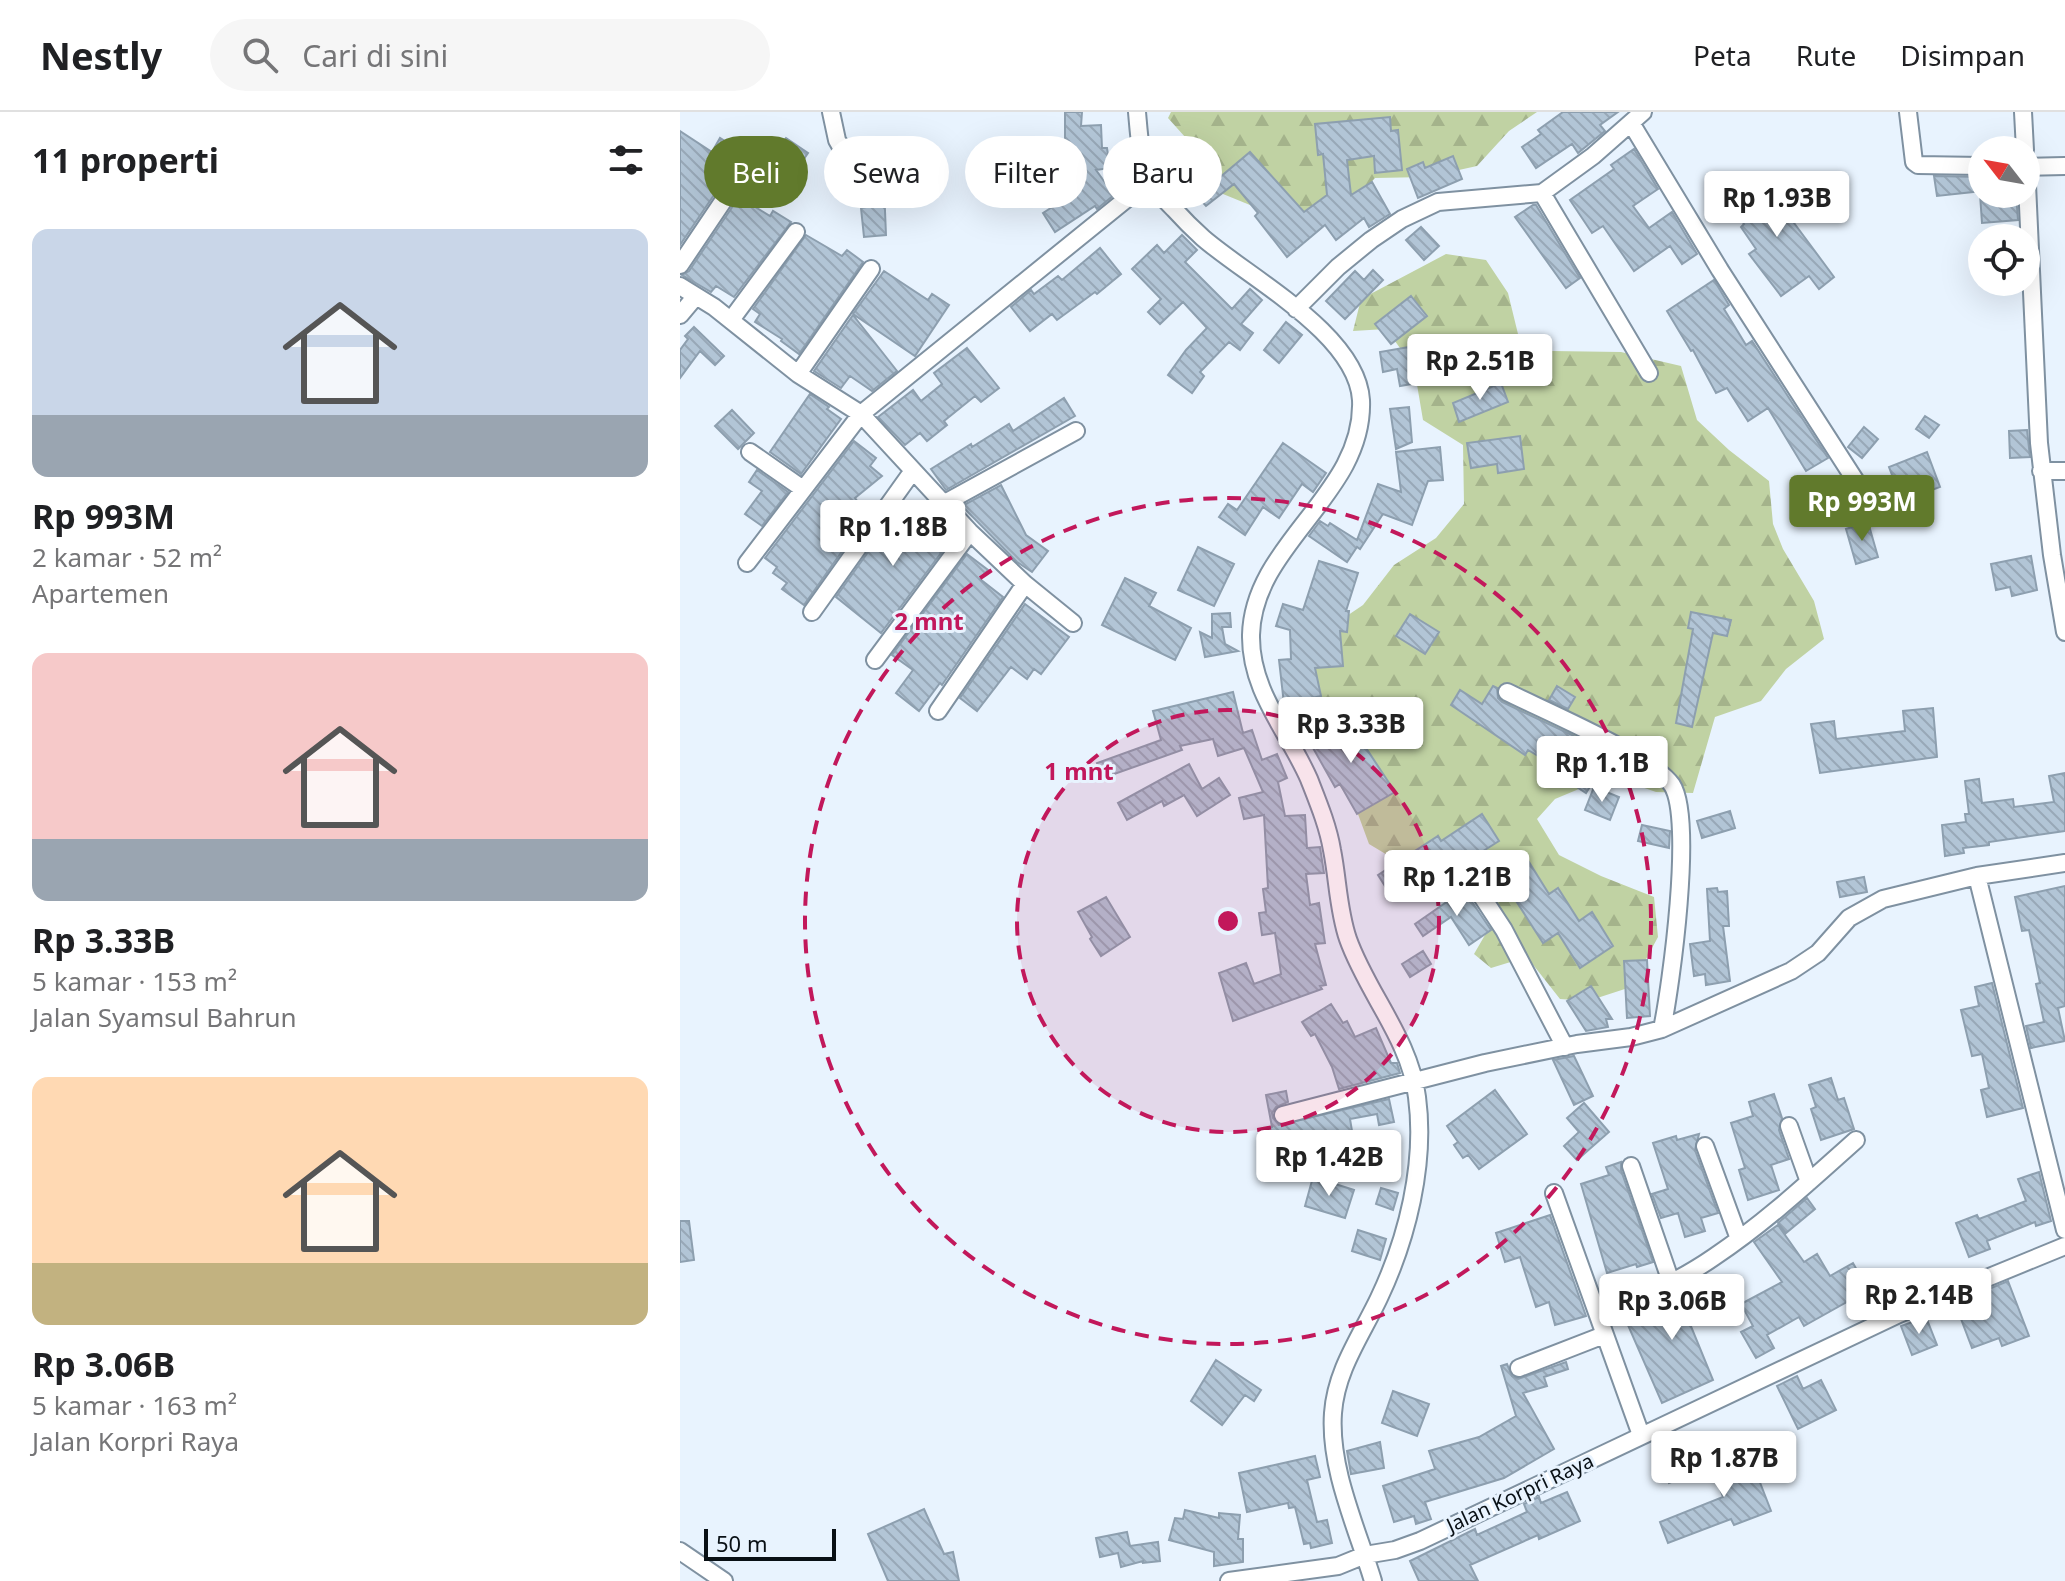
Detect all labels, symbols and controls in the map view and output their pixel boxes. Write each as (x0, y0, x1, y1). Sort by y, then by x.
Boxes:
search box (210, 19, 770, 91)
text: Nestly (40, 29, 162, 81)
icon: search (238, 33, 282, 77)
text: Cari di sini (302, 35, 448, 76)
text: Peta (1693, 36, 1752, 74)
text: Rute (1796, 36, 1856, 74)
text: Disimpan (1900, 36, 2025, 74)
chip: Beli (704, 136, 808, 208)
chip: Sewa (824, 136, 949, 208)
chip: Filter (965, 136, 1087, 208)
chip: Baru (1103, 136, 1222, 208)
north arrow (1968, 136, 2040, 208)
map controls (1968, 136, 2040, 296)
text: 11 properti (32, 137, 219, 183)
icon: filters (604, 138, 648, 182)
pin: Rp 1.93B (1694, 171, 1860, 239)
text: Rp 1.93B (1722, 179, 1832, 215)
button: locate (1968, 224, 2040, 296)
icon: home (268, 281, 412, 425)
pin: Rp 2.51B (1397, 334, 1563, 402)
text: Rp 2.51B (1425, 342, 1535, 378)
pin: Rp 993M (1788, 475, 1936, 543)
text: Rp 993M (1807, 483, 1917, 519)
text: Rp 993M (32, 493, 175, 539)
pin: Rp 1.18B (810, 500, 976, 568)
text: Rp 1.18B (838, 508, 948, 544)
text: 2 kamar · 52 m² (32, 539, 222, 575)
text: Apartemen (32, 575, 169, 611)
text: 2 mnt (894, 604, 964, 637)
pin: Rp 3.33B (1268, 697, 1434, 765)
icon: home (268, 705, 412, 849)
text: Rp 3.33B (1296, 705, 1406, 741)
pin: Rp 1.1B (1528, 736, 1676, 804)
text: Rp 1.1B (1555, 744, 1649, 780)
text: 1 mnt (1044, 754, 1114, 787)
pin: Rp 1.21B (1374, 850, 1540, 918)
text: Rp 1.21B (1402, 858, 1512, 894)
centre of rings (1214, 907, 1242, 935)
text: Rp 3.33B (32, 917, 175, 963)
text: 5 kamar · 153 m² (32, 963, 237, 999)
text: Jalan Syamsul Bahrun (32, 999, 297, 1035)
icon: home (268, 1129, 412, 1273)
pin: Rp 1.42B (1246, 1130, 1412, 1198)
text: Rp 1.42B (1274, 1138, 1384, 1174)
pin: Rp 2.14B (1836, 1268, 2002, 1336)
pin: Rp 3.06B (1589, 1274, 1755, 1342)
text: Rp 2.14B (1864, 1276, 1974, 1312)
text: Rp 3.06B (1617, 1282, 1727, 1318)
text: Rp 3.06B (32, 1341, 175, 1387)
text: 5 kamar · 163 m² (32, 1387, 237, 1423)
text: Jalan Korpri Raya (32, 1423, 239, 1459)
pin: Rp 1.87B (1641, 1431, 1807, 1499)
text: Rp 1.87B (1669, 1439, 1779, 1475)
street label: Jalan Korpri Raya (1440, 1447, 1598, 1539)
scale bar (704, 1525, 836, 1561)
text: 50 m (716, 1528, 767, 1558)

